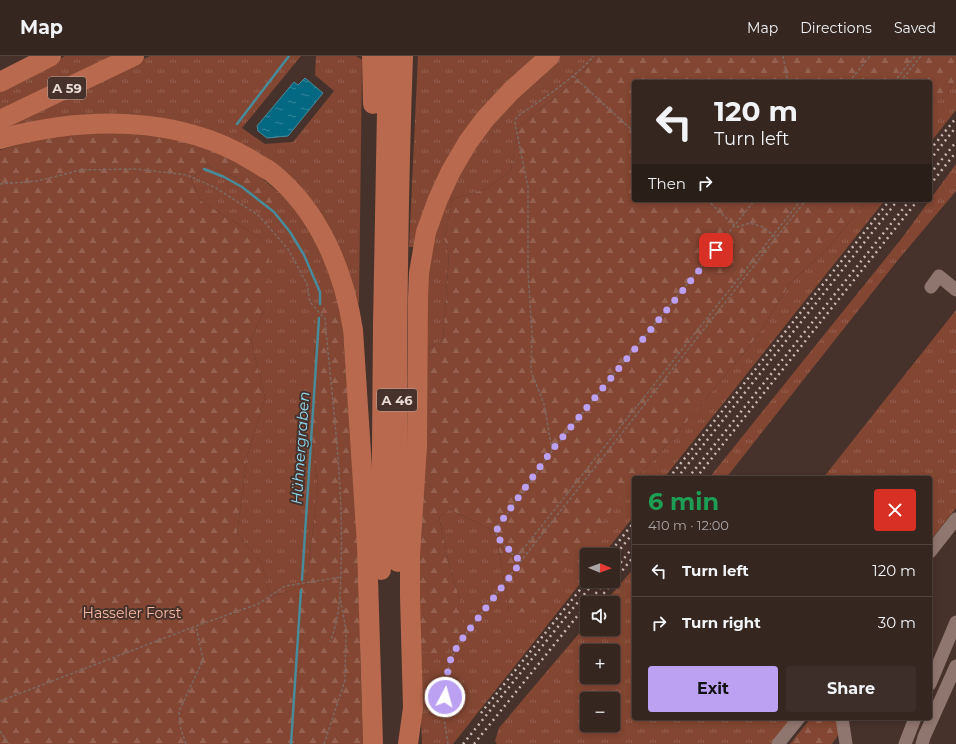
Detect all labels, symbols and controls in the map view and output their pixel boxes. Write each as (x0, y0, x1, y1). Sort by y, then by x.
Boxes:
text: Map (20, 16, 63, 39)
text: Map (747, 19, 778, 37)
text: Directions (800, 19, 872, 37)
text: Saved (894, 19, 936, 37)
road number: A 59 (48, 77, 86, 99)
text: 120 m (714, 94, 798, 128)
icon: left (648, 96, 700, 148)
text: Turn left (714, 128, 789, 150)
icon: right (694, 172, 716, 194)
text: Then (648, 174, 686, 193)
pin (699, 233, 733, 267)
icon: arrive (705, 239, 727, 261)
road number: A 46 (377, 389, 417, 411)
water label: Hühnergraben (287, 391, 313, 505)
text: 6 min (648, 487, 719, 516)
button: close (874, 489, 916, 531)
text: 410 m · 12:00 (648, 517, 729, 533)
north arrow (580, 548, 620, 588)
map controls (580, 548, 620, 732)
icon: left (648, 560, 670, 582)
text: Turn left (682, 561, 749, 580)
text: 120 m (872, 561, 916, 580)
button: sound (580, 596, 620, 636)
park label: Hasseler Forst (83, 604, 182, 622)
icon: right (648, 612, 670, 634)
text: Turn right (682, 613, 761, 632)
text: 30 m (878, 613, 916, 632)
button: + (580, 644, 620, 684)
button: Exit (648, 666, 778, 712)
button: Share (786, 666, 916, 712)
position arrow (424, 676, 466, 718)
button: − (580, 692, 620, 732)

